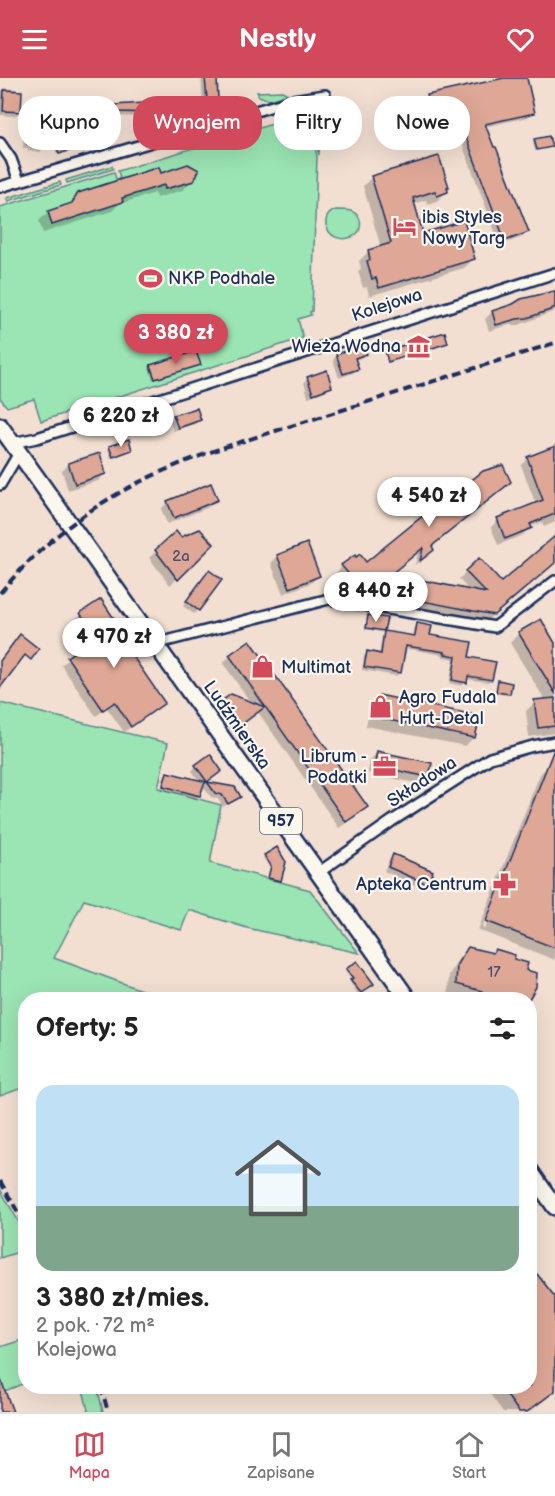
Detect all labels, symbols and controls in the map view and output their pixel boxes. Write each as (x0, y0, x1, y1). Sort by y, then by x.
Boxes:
icon: menu (18, 23, 51, 56)
text: Nestly (239, 23, 316, 55)
icon: heart (504, 23, 537, 56)
chip: Kupno (18, 96, 121, 150)
chip: Wynajem (133, 96, 262, 150)
chip: Filtry (274, 96, 362, 150)
chip: Nowe (374, 96, 470, 150)
place label: ibis Styles Nowy Targ (422, 207, 505, 249)
hotel icon: ibis Styles Nowy Targ (391, 214, 417, 240)
sports icon: NKP Podhale (137, 265, 163, 291)
place label: NKP Podhale (168, 268, 275, 289)
street label: Kolejowa (349, 284, 425, 326)
pin: 3 380 zł (114, 314, 238, 365)
text: 3 380 zł (138, 321, 214, 345)
museum icon: Wieża Wodna (406, 333, 432, 359)
place label: Wieża Wodna (292, 336, 401, 357)
pin: 6 220 zł (59, 397, 183, 448)
text: 6 220 zł (83, 404, 159, 428)
pin: 4 540 zł (367, 477, 491, 528)
text: 4 540 zł (391, 484, 467, 508)
house number: 2a (172, 547, 190, 566)
pin: 8 440 zł (314, 572, 438, 623)
text: 8 440 zł (338, 579, 414, 603)
pin: 4 970 zł (52, 618, 176, 669)
text: 4 970 zł (76, 625, 152, 649)
shop icon: Multimat (250, 654, 276, 680)
place label: Multimat (281, 657, 351, 678)
street label: Ludźmierska (199, 677, 275, 773)
place label: Agro Fudala Hurt-Detal (399, 687, 496, 729)
shop icon: Agro Fudala Hurt-Detal (368, 694, 394, 720)
place label: Librum - Podatki (300, 746, 367, 788)
street label: Składowa (384, 752, 460, 812)
office icon: Librum - Podatki (372, 753, 398, 779)
road number: 957 (260, 808, 302, 834)
pharmacy icon: Apteka Centrum (492, 871, 518, 897)
place label: Apteka Centrum (356, 874, 487, 895)
house number: 17 (487, 963, 501, 982)
icon: filters (486, 1012, 519, 1045)
text: Oferty: 5 (36, 1013, 139, 1044)
icon: home (224, 1124, 332, 1232)
text: 3 380 zł/mies. (36, 1283, 209, 1314)
text: 2 pok. · 72 m² (36, 1314, 155, 1338)
text: Kolejowa (36, 1338, 117, 1362)
tab: Mapa (69, 1428, 110, 1483)
tab: Zapisane (247, 1428, 315, 1483)
tab: Start (452, 1428, 486, 1483)

